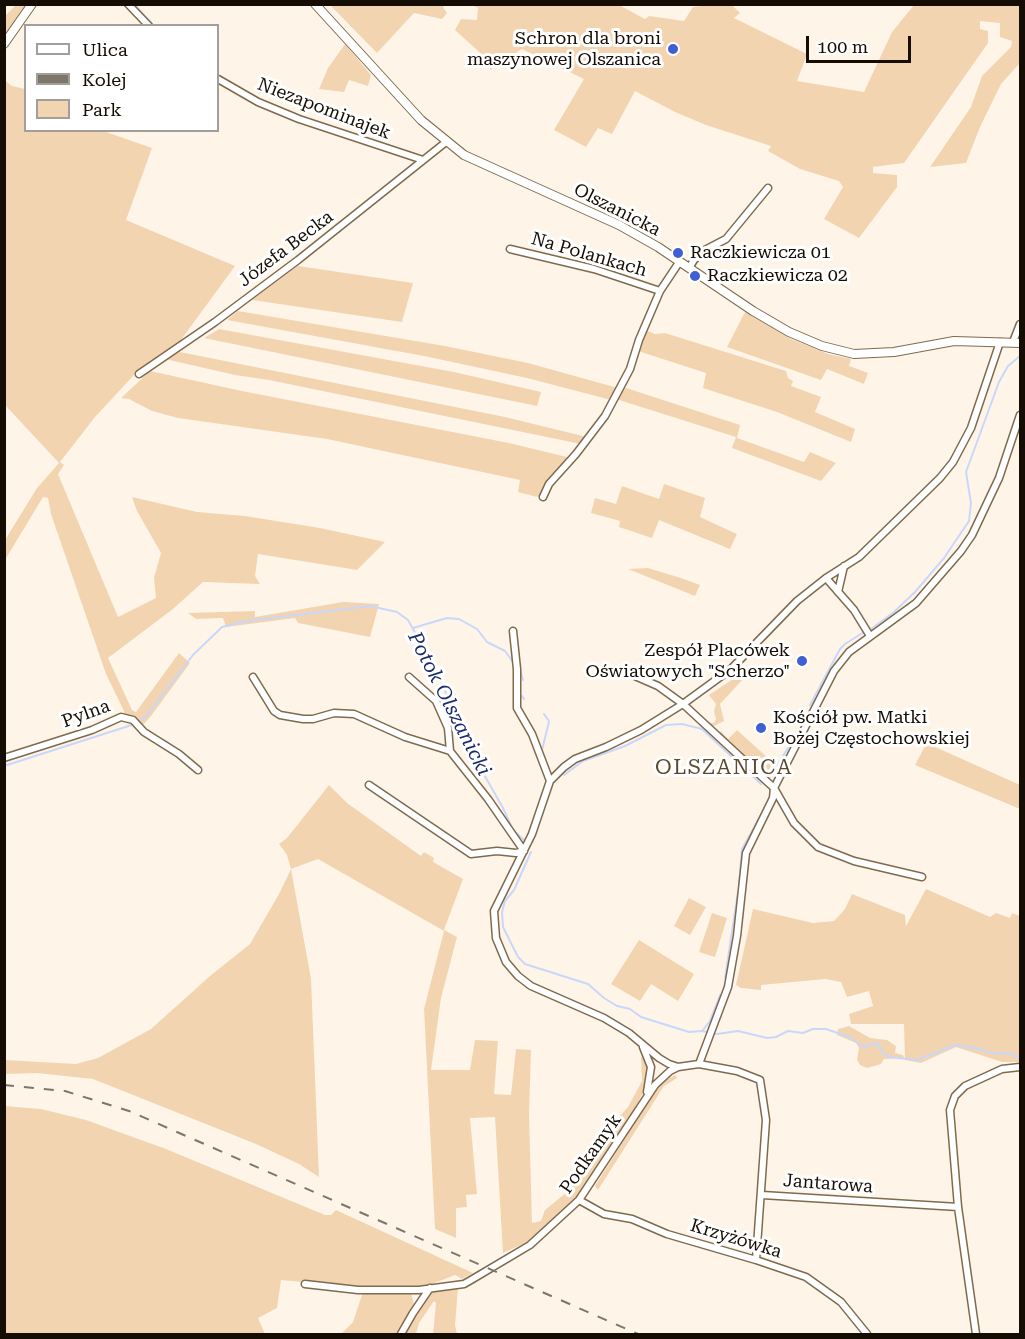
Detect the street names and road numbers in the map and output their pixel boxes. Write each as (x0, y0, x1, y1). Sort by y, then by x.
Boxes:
street label: Niezapominajek (254, 74, 394, 144)
street label: Olszanicka (570, 179, 664, 241)
street label: Józefa Becka (234, 206, 338, 292)
street label: Na Polankach (529, 228, 649, 282)
street label: Pylna (59, 695, 113, 733)
street label: Podkamyk (556, 1110, 626, 1198)
street label: Jantarowa (782, 1170, 874, 1198)
street label: Krzyżówka (688, 1215, 784, 1263)

